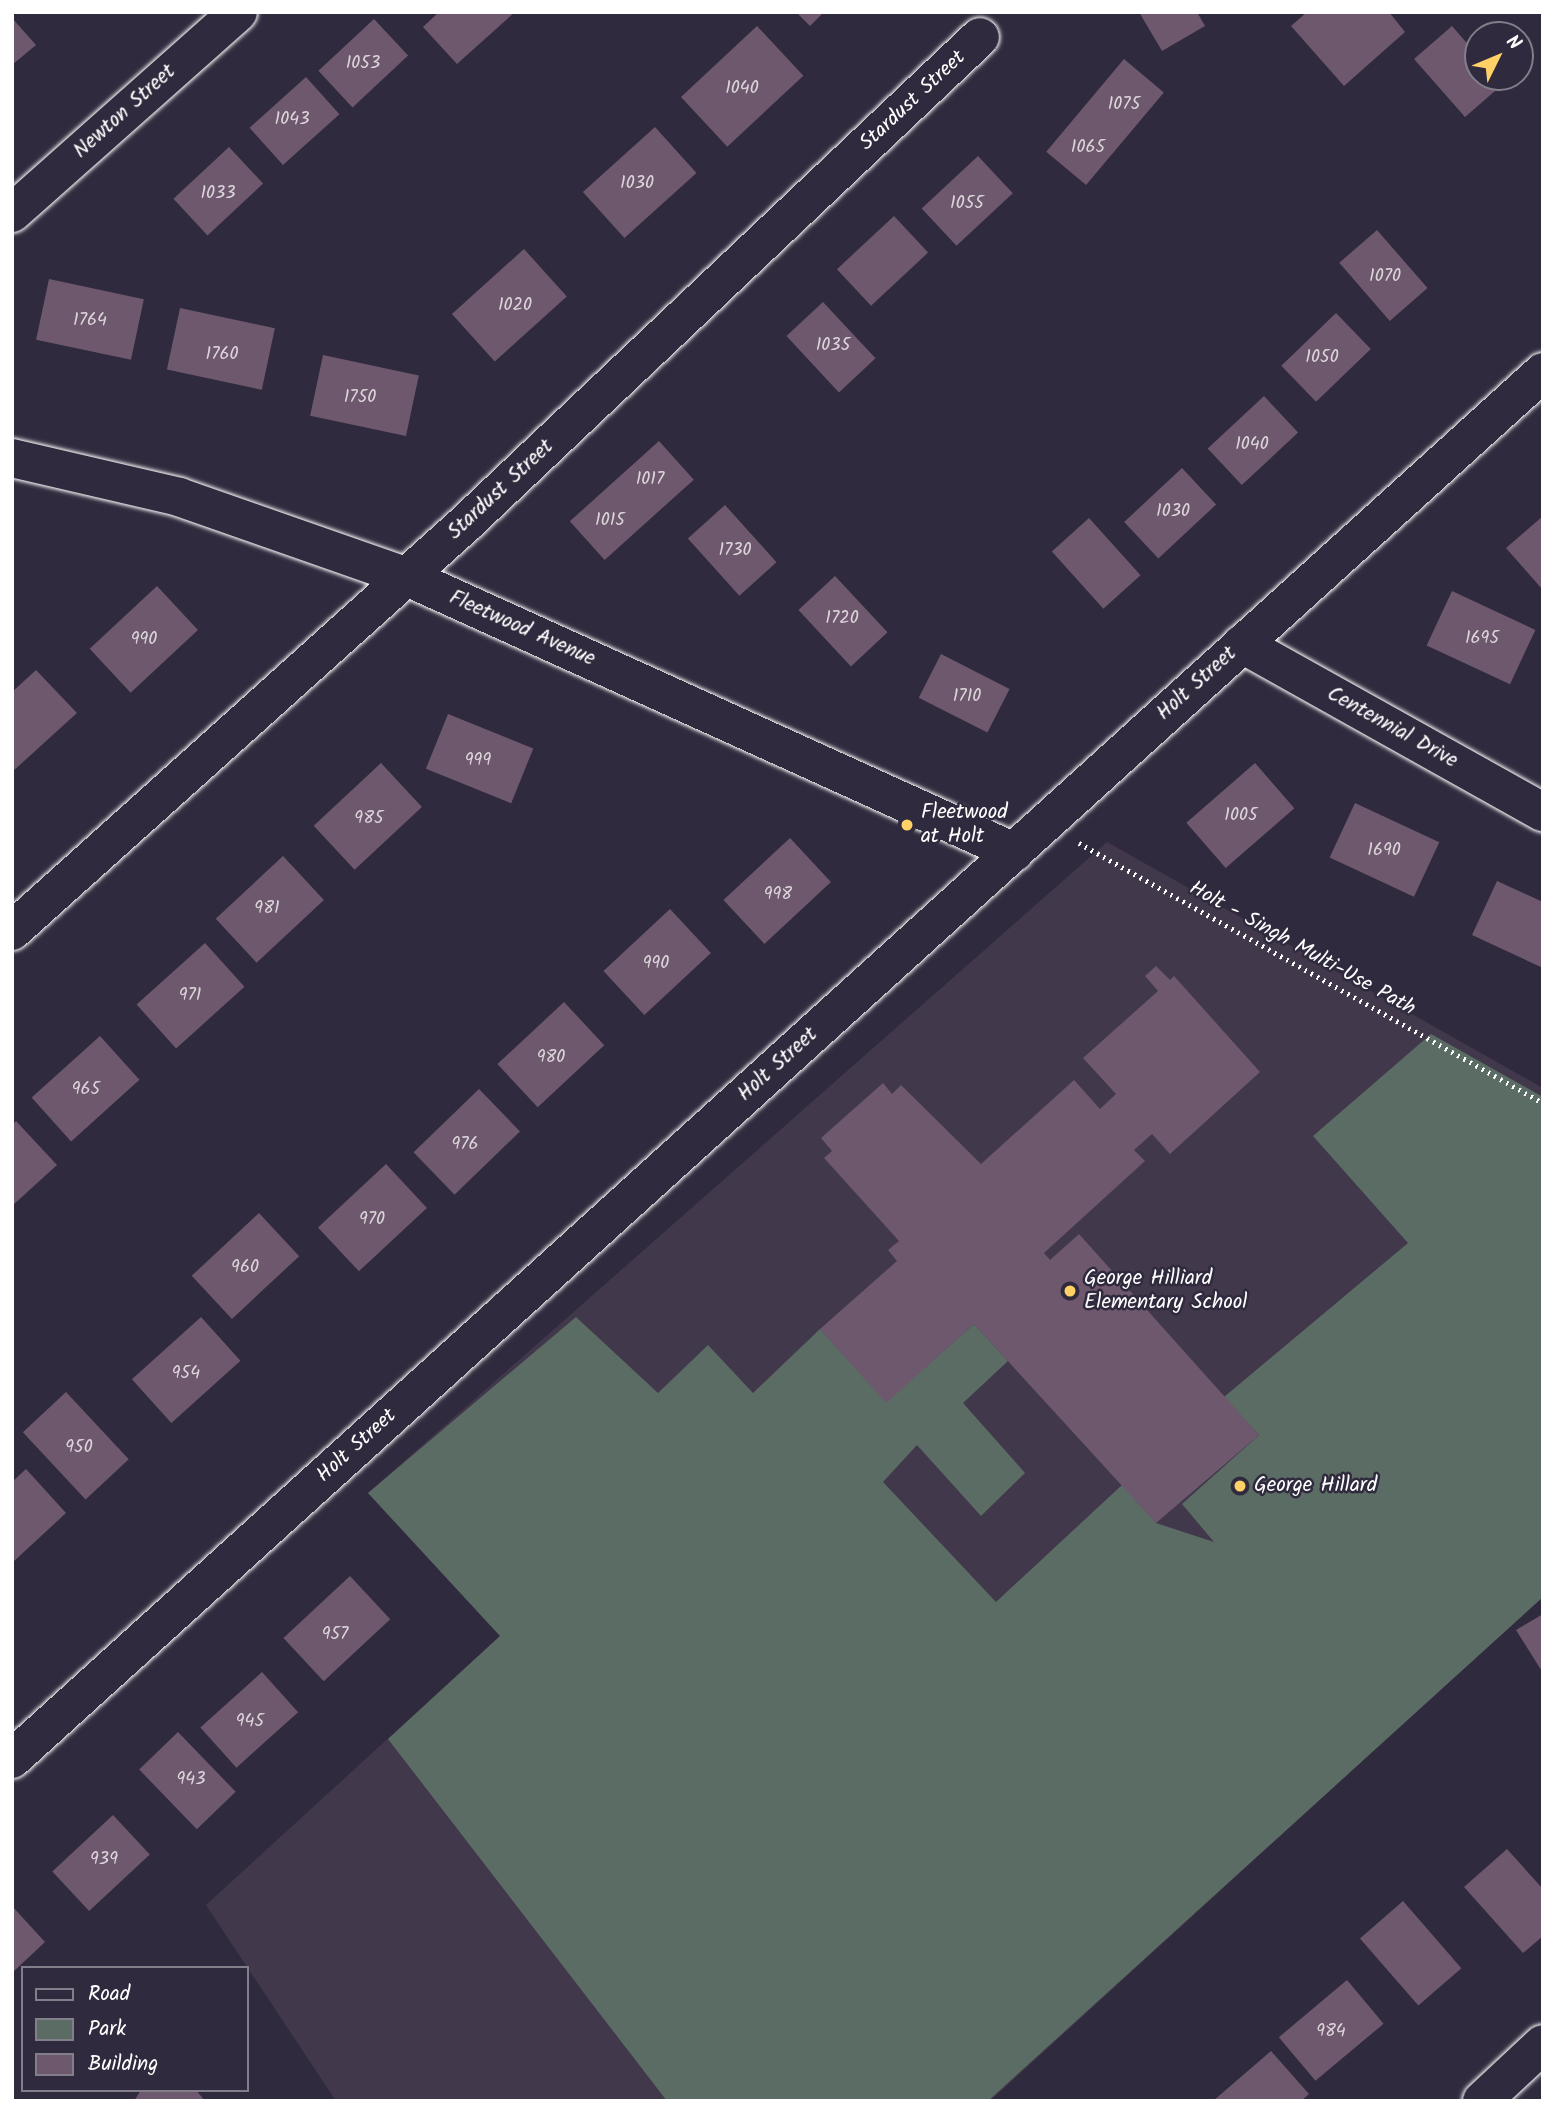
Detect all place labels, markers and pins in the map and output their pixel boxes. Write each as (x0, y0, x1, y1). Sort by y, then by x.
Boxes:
place label: Fleetwood at Holt (921, 800, 1008, 850)
marker: Fleetwood at Holt (899, 817, 915, 833)
place label: George Hilliard Elementary School (1084, 1266, 1247, 1316)
marker: George Hilliard Elementary School (1062, 1283, 1078, 1299)
place label: George Hillard (1254, 1473, 1377, 1499)
marker: George Hillard (1232, 1478, 1248, 1494)

